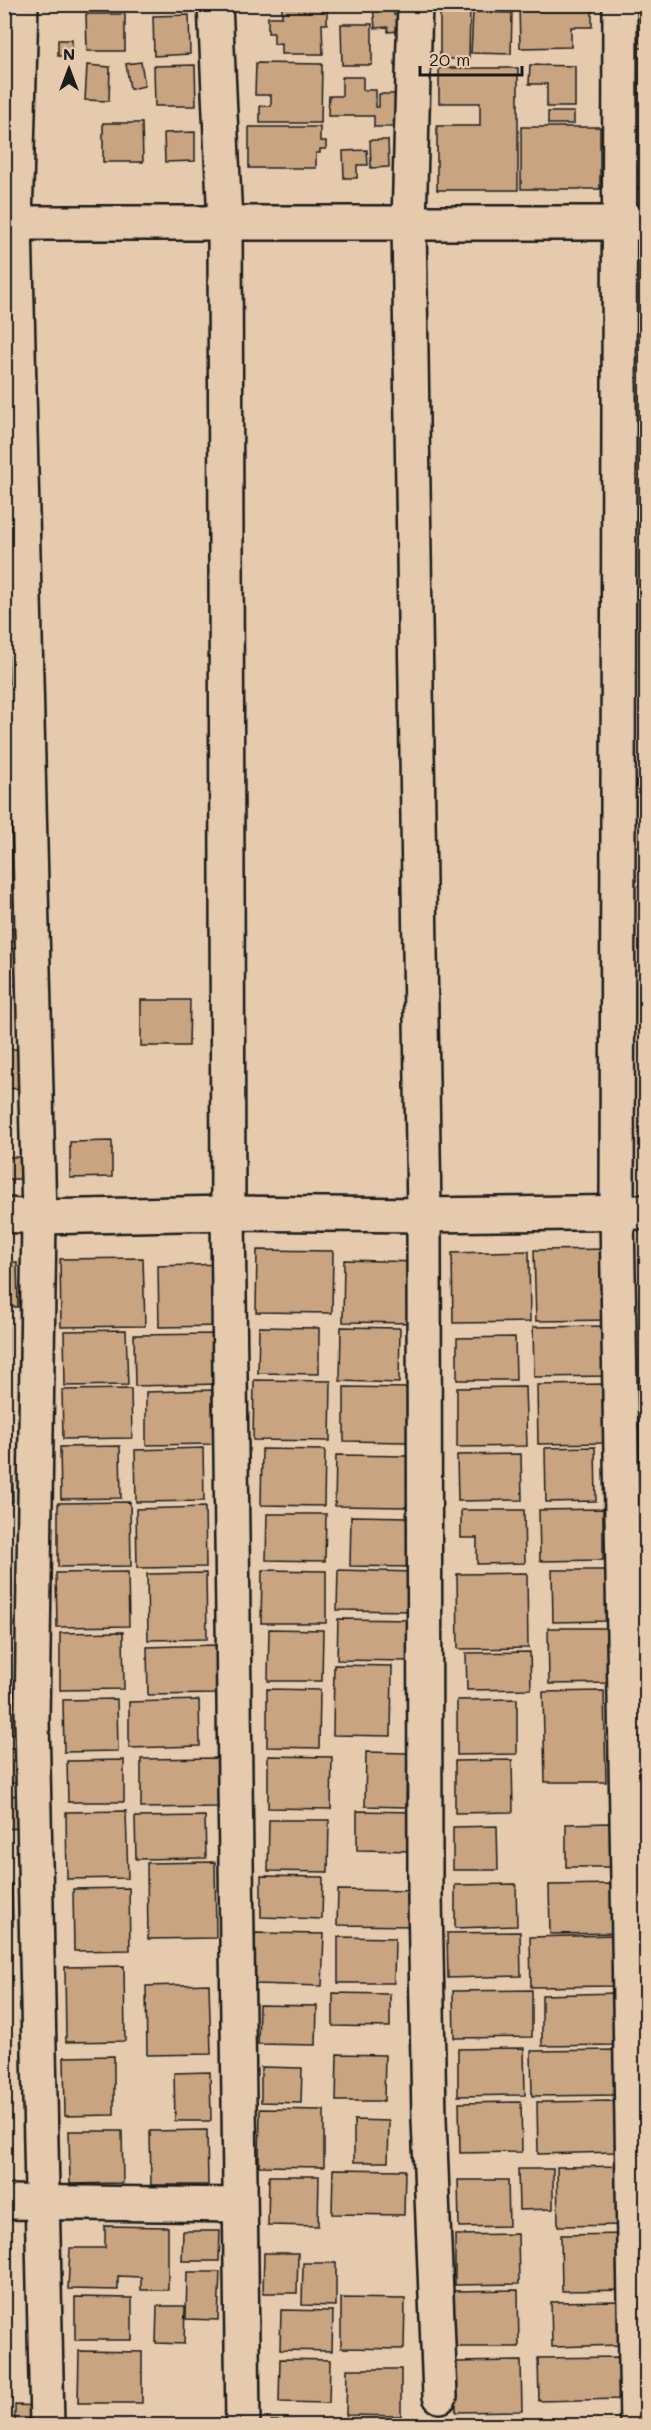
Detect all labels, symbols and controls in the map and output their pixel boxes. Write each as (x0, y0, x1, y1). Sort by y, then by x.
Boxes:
north arrow (39, 39, 99, 99)
scale bar (420, 39, 522, 77)
text: N (63, 43, 75, 64)
text: 20 m (429, 47, 470, 71)

